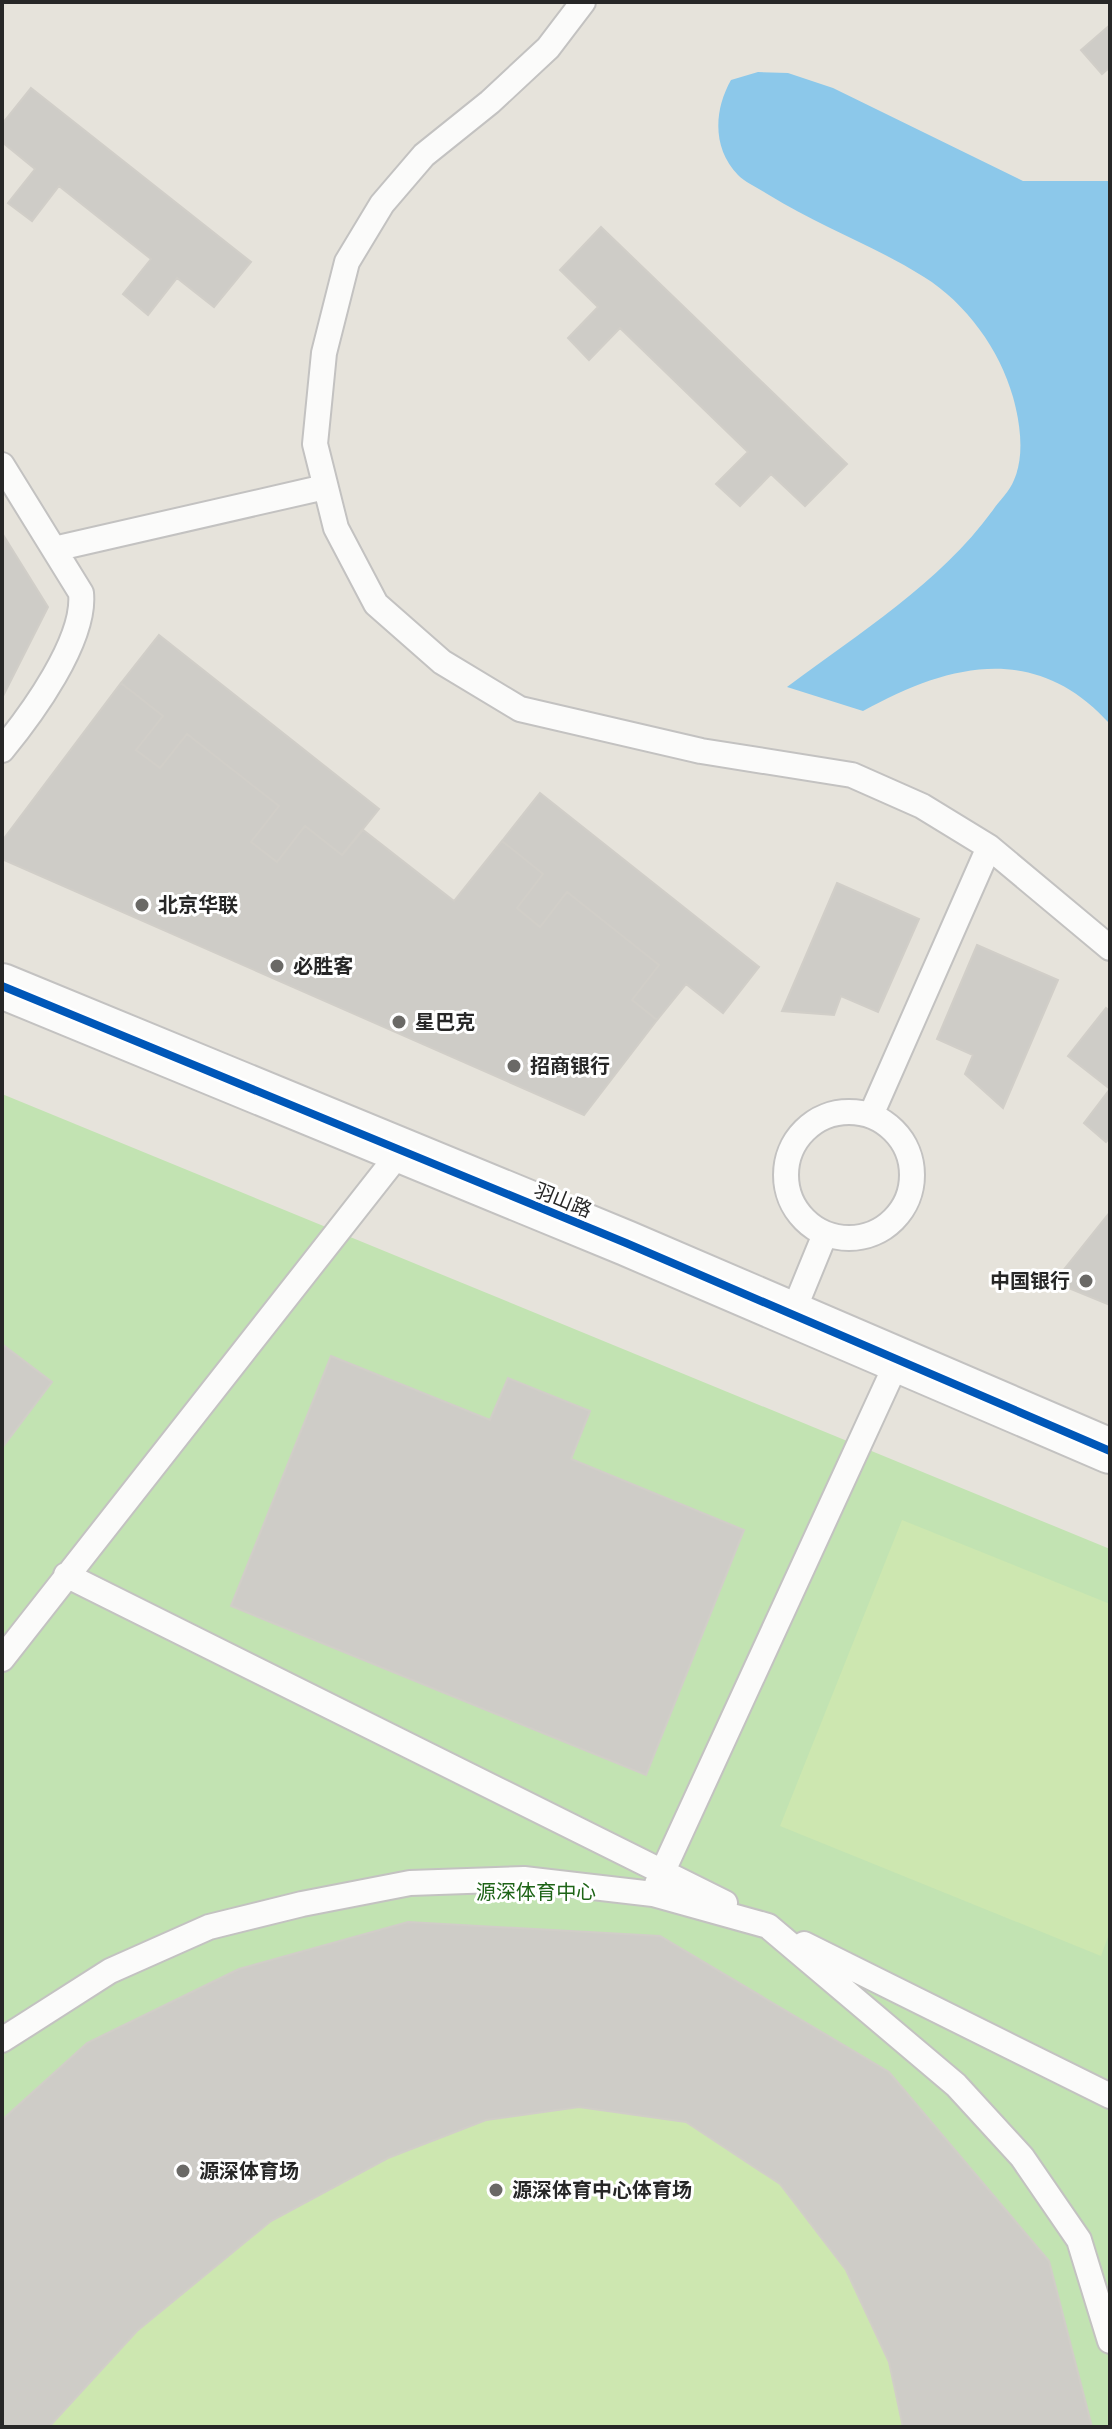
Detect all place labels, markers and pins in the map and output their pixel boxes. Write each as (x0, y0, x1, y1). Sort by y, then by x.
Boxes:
place label: 北京华联 (158, 891, 238, 919)
marker: 北京华联 (133, 896, 151, 914)
place label: 必胜客 (293, 952, 353, 980)
marker: 必胜客 (268, 957, 286, 975)
place label: 星巴克 (415, 1008, 475, 1036)
marker: 星巴克 (390, 1013, 408, 1031)
place label: 招商银行 (530, 1052, 610, 1080)
marker: 招商银行 (505, 1057, 523, 1075)
place label: 中国银行 (990, 1267, 1070, 1295)
marker: 中国银行 (1077, 1272, 1095, 1290)
place label: 源深体育场 (199, 2157, 299, 2185)
marker: 源深体育场 (174, 2162, 192, 2180)
place label: 源深体育中心体育场 (512, 2176, 692, 2204)
marker: 源深体育中心体育场 (487, 2181, 505, 2199)

